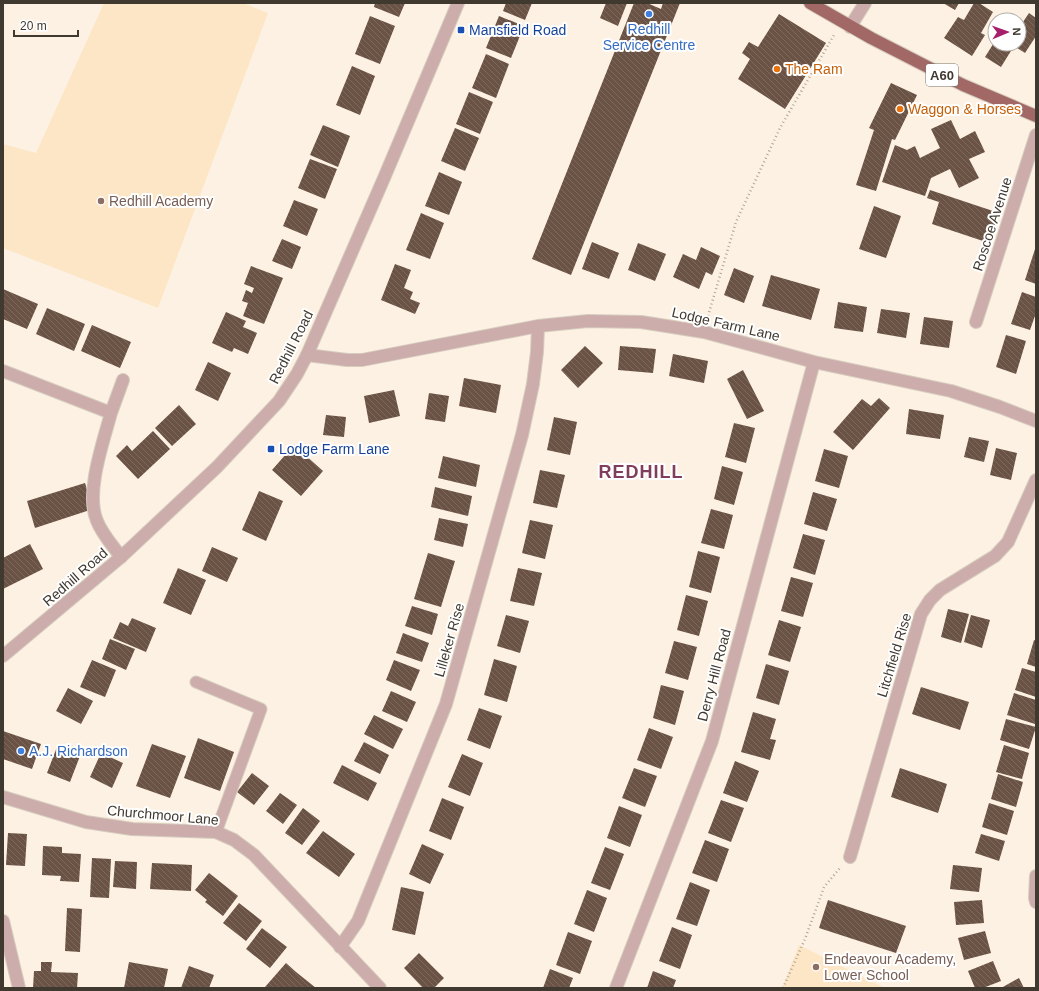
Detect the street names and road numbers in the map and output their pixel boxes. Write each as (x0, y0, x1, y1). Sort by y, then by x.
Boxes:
road number: A60 (926, 64, 958, 86)
street label: Roscoe Avenue (969, 175, 1015, 273)
street label: Lodge Farm Lane (670, 304, 782, 344)
street label: Redhill Road (266, 308, 316, 386)
street label: Redhill Road (39, 545, 111, 609)
street label: Lilleker Rise (431, 601, 467, 679)
street label: Litchfield Rise (874, 611, 914, 699)
street label: Derry Hill Road (694, 627, 734, 723)
street label: Churchmoor Lane (106, 802, 220, 828)

